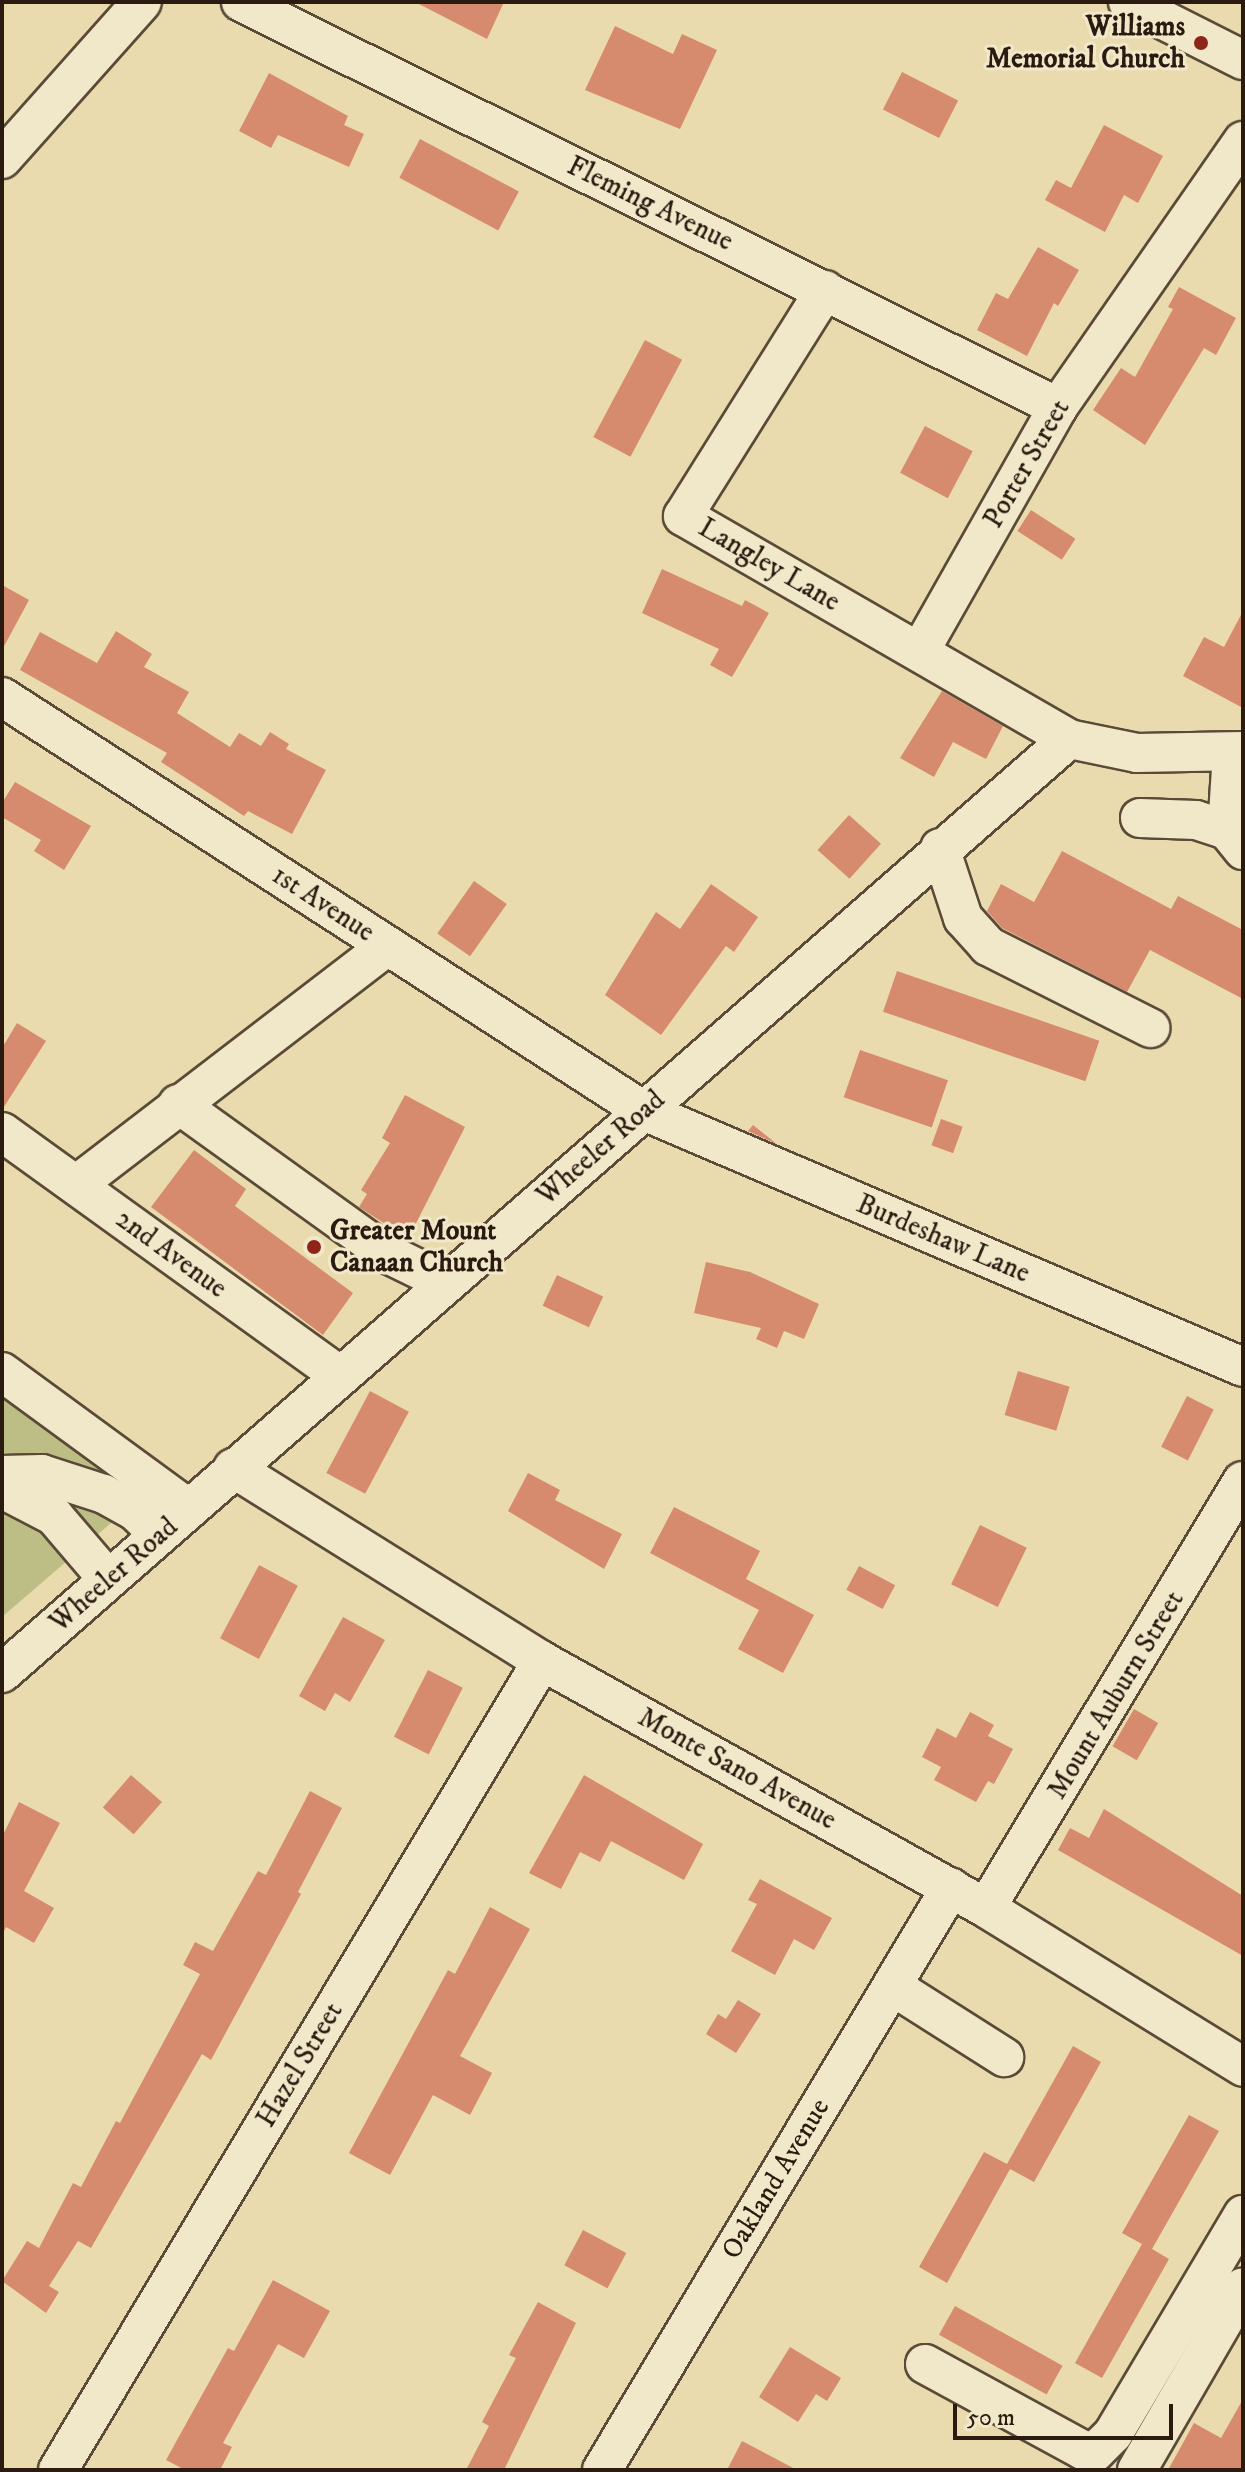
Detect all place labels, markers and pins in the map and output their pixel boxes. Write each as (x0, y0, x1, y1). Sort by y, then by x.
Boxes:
place label: Williams Memorial Church (986, 10, 1185, 76)
marker: Williams Memorial Church (1192, 34, 1210, 52)
place label: Greater Mount Canaan Church (330, 1214, 503, 1280)
marker: Greater Mount Canaan Church (305, 1238, 323, 1256)

